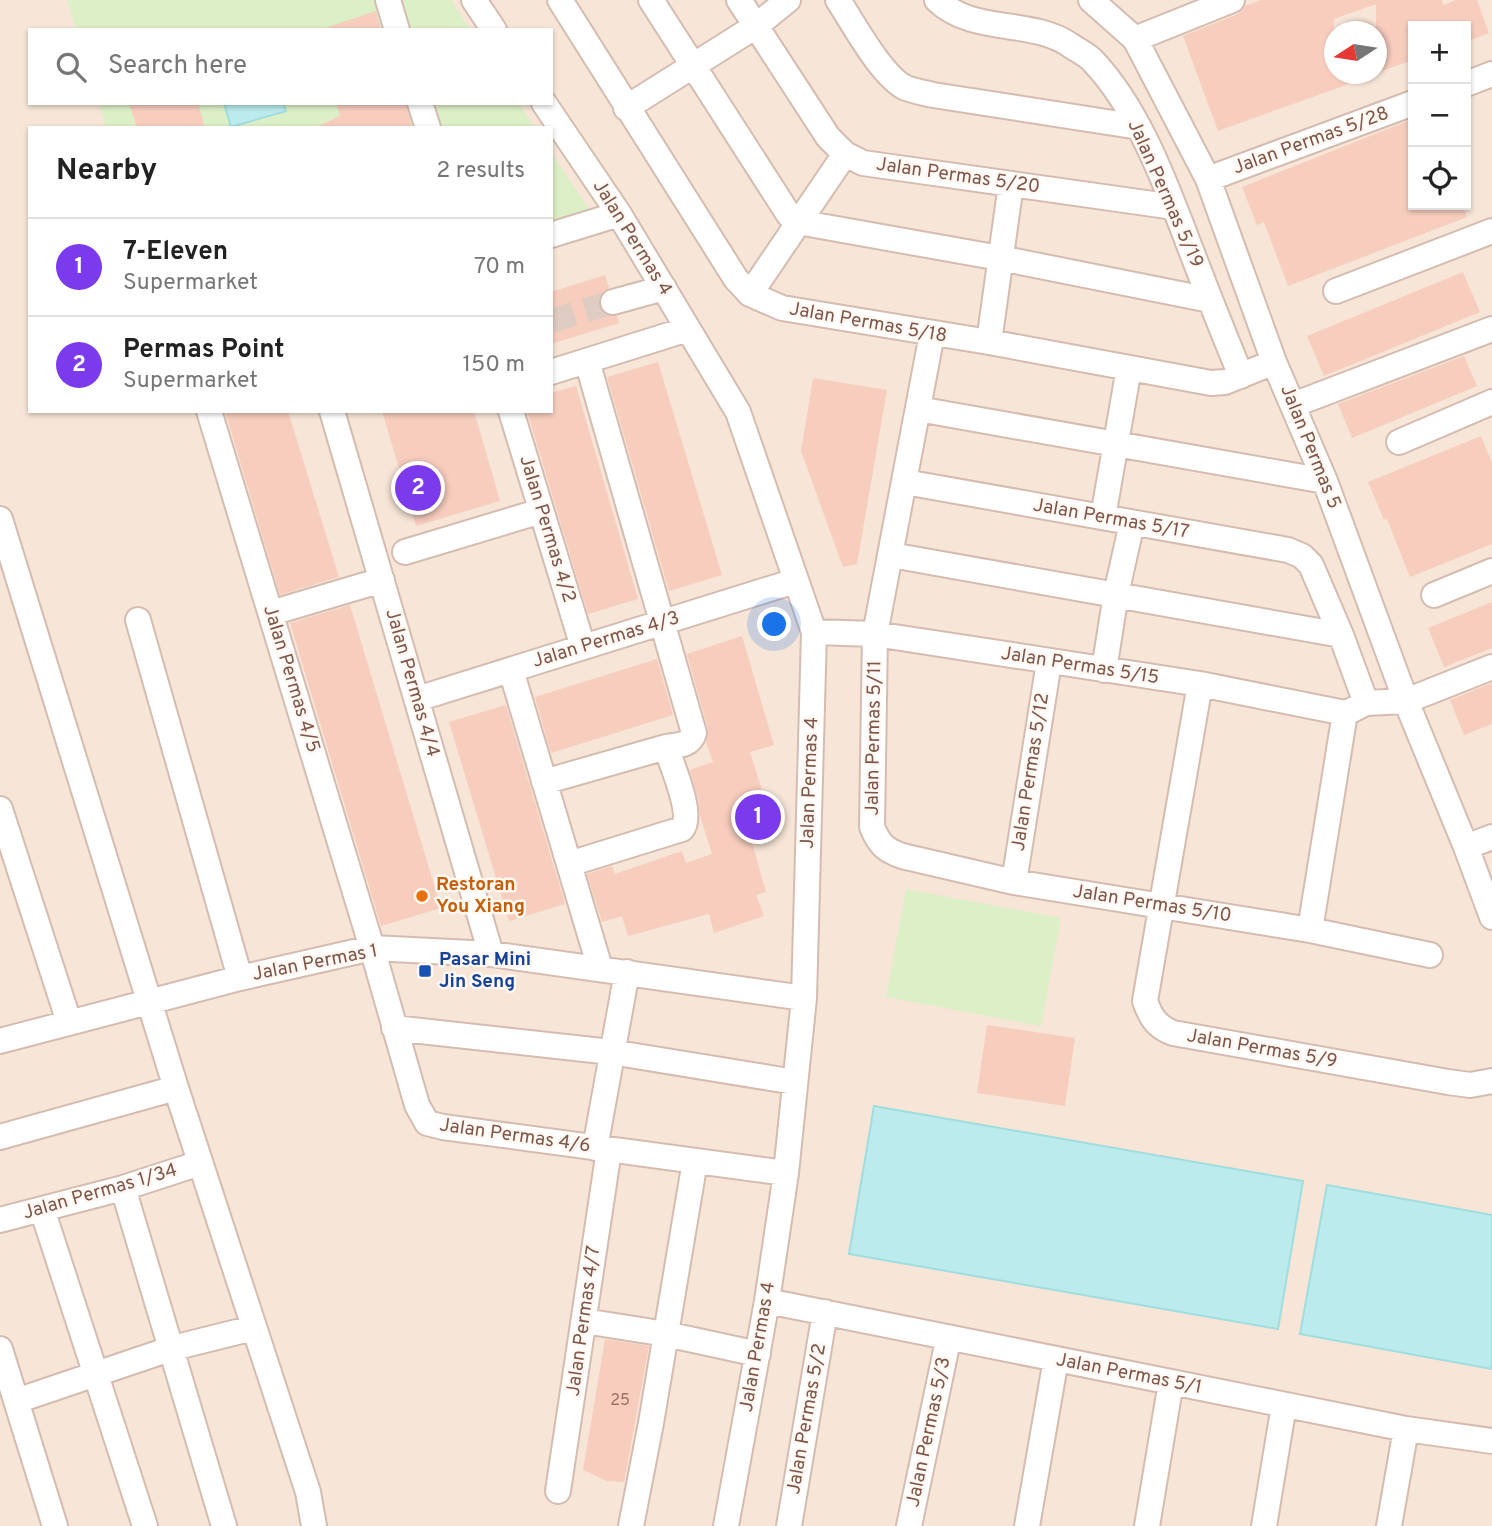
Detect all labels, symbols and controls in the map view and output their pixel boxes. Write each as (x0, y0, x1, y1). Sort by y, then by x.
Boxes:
north arrow (1324, 21, 1387, 84)
map controls (1408, 21, 1471, 210)
button: + (1408, 21, 1471, 84)
search box (28, 28, 553, 105)
icon: search (52, 48, 90, 86)
text: Search here (108, 50, 247, 83)
button: − (1408, 84, 1471, 147)
street label: Jalan Permas 5/28 (1230, 102, 1392, 180)
street label: Jalan Permas 5/19 (1122, 116, 1208, 272)
button: locate (1408, 147, 1471, 210)
text: Nearby (56, 153, 157, 190)
street label: Jalan Permas 5/20 (875, 153, 1041, 199)
text: 2 results (436, 157, 525, 186)
street label: Jalan Permas 4 (587, 176, 677, 300)
text: 7-Eleven (123, 236, 228, 269)
text: 1 (74, 253, 84, 282)
text: 70 m (474, 253, 525, 282)
text: Supermarket (123, 269, 258, 298)
street label: Jalan Permas 5/18 (787, 297, 949, 349)
text: Permas Point (123, 334, 285, 367)
text: 2 (72, 351, 86, 380)
text: 150 m (463, 351, 525, 380)
text: Supermarket (123, 367, 258, 396)
street label: Jalan Permas 5 (1274, 381, 1346, 513)
street label: Jalan Permas 4/2 (513, 452, 581, 606)
pin: 2 (395, 462, 441, 514)
street label: Jalan Permas 5/17 (1031, 493, 1191, 545)
street label: Jalan Permas 4/5 (257, 602, 325, 756)
street label: Jalan Permas 4/4 (379, 606, 445, 760)
street label: Jalan Permas 4/3 (530, 606, 682, 674)
your location (757, 607, 791, 641)
street label: Jalan Permas 5/15 (999, 642, 1161, 690)
street label: Jalan Permas 5/11 (861, 660, 887, 816)
street label: Jalan Permas 5/12 (1007, 691, 1055, 853)
street label: Jalan Permas 4 (796, 717, 824, 849)
pin: 1 (735, 791, 781, 843)
place label: Restoran You Xiang (436, 873, 525, 919)
street label: Jalan Permas 5/10 (1071, 880, 1233, 928)
marker: Restoran You Xiang (414, 888, 430, 904)
street label: Jalan Permas 1 (250, 939, 380, 987)
place label: Pasar Mini Jin Seng (439, 948, 531, 994)
marker: Pasar Mini Jin Seng (417, 963, 433, 979)
street label: Jalan Permas 5/9 (1185, 1024, 1339, 1074)
street label: Jalan Permas 4/6 (438, 1114, 592, 1158)
street label: Jalan Permas 1/34 (20, 1158, 180, 1226)
street label: Jalan Permas 4/7 (562, 1244, 606, 1398)
street label: Jalan Permas 4 (735, 1280, 781, 1414)
street label: Jalan Permas 5/2 (782, 1342, 832, 1496)
street label: Jalan Permas 5/1 (1054, 1348, 1204, 1400)
street label: Jalan Permas 5/3 (901, 1355, 957, 1509)
house number: 25 (610, 1391, 630, 1411)

